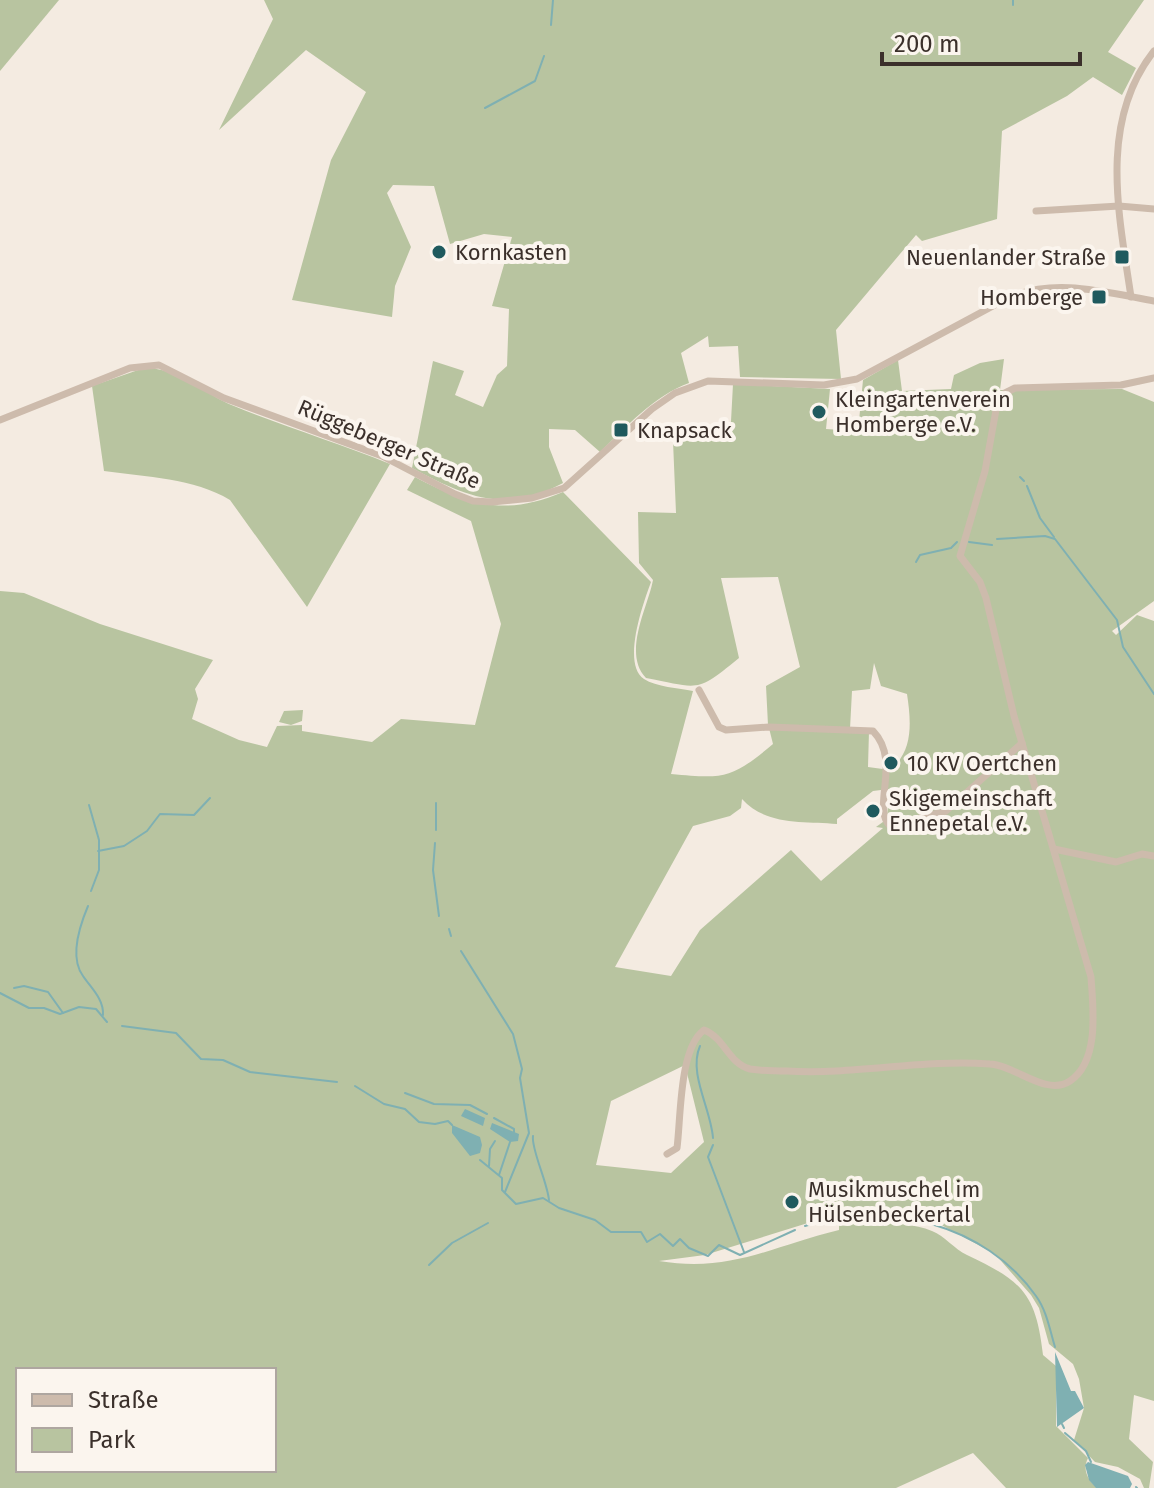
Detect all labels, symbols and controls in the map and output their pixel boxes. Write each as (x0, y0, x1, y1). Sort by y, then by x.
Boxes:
scale bar (882, 16, 1080, 66)
text: 200 m (894, 30, 960, 58)
place label: Kornkasten (455, 239, 567, 266)
marker: Kornkasten (430, 243, 448, 261)
place label: Neuenlander Straße (906, 244, 1106, 271)
marker: Neuenlander Straße (1113, 248, 1131, 266)
place label: Homberge (980, 284, 1083, 311)
marker: Homberge (1090, 288, 1108, 306)
place label: Kleingartenverein Homberge e.V. (835, 386, 1011, 438)
street label: Rüggeberger Straße (294, 393, 484, 495)
marker: Kleingartenverein Homberge e.V. (810, 403, 828, 421)
place label: Knapsack (637, 417, 732, 444)
marker: Knapsack (612, 421, 630, 439)
place label: 10 KV Oertchen (907, 750, 1057, 777)
marker: 10 KV Oertchen (882, 754, 900, 772)
place label: Skigemeinschaft Ennepetal e.V. (889, 785, 1052, 837)
marker: Skigemeinschaft Ennepetal e.V. (864, 802, 882, 820)
place label: Musikmuschel im Hülsenbeckertal (808, 1176, 980, 1228)
marker: Musikmuschel im Hülsenbeckertal (783, 1193, 801, 1211)
legend (16, 1368, 276, 1472)
text: Straße (88, 1386, 159, 1414)
text: Park (88, 1426, 136, 1454)

